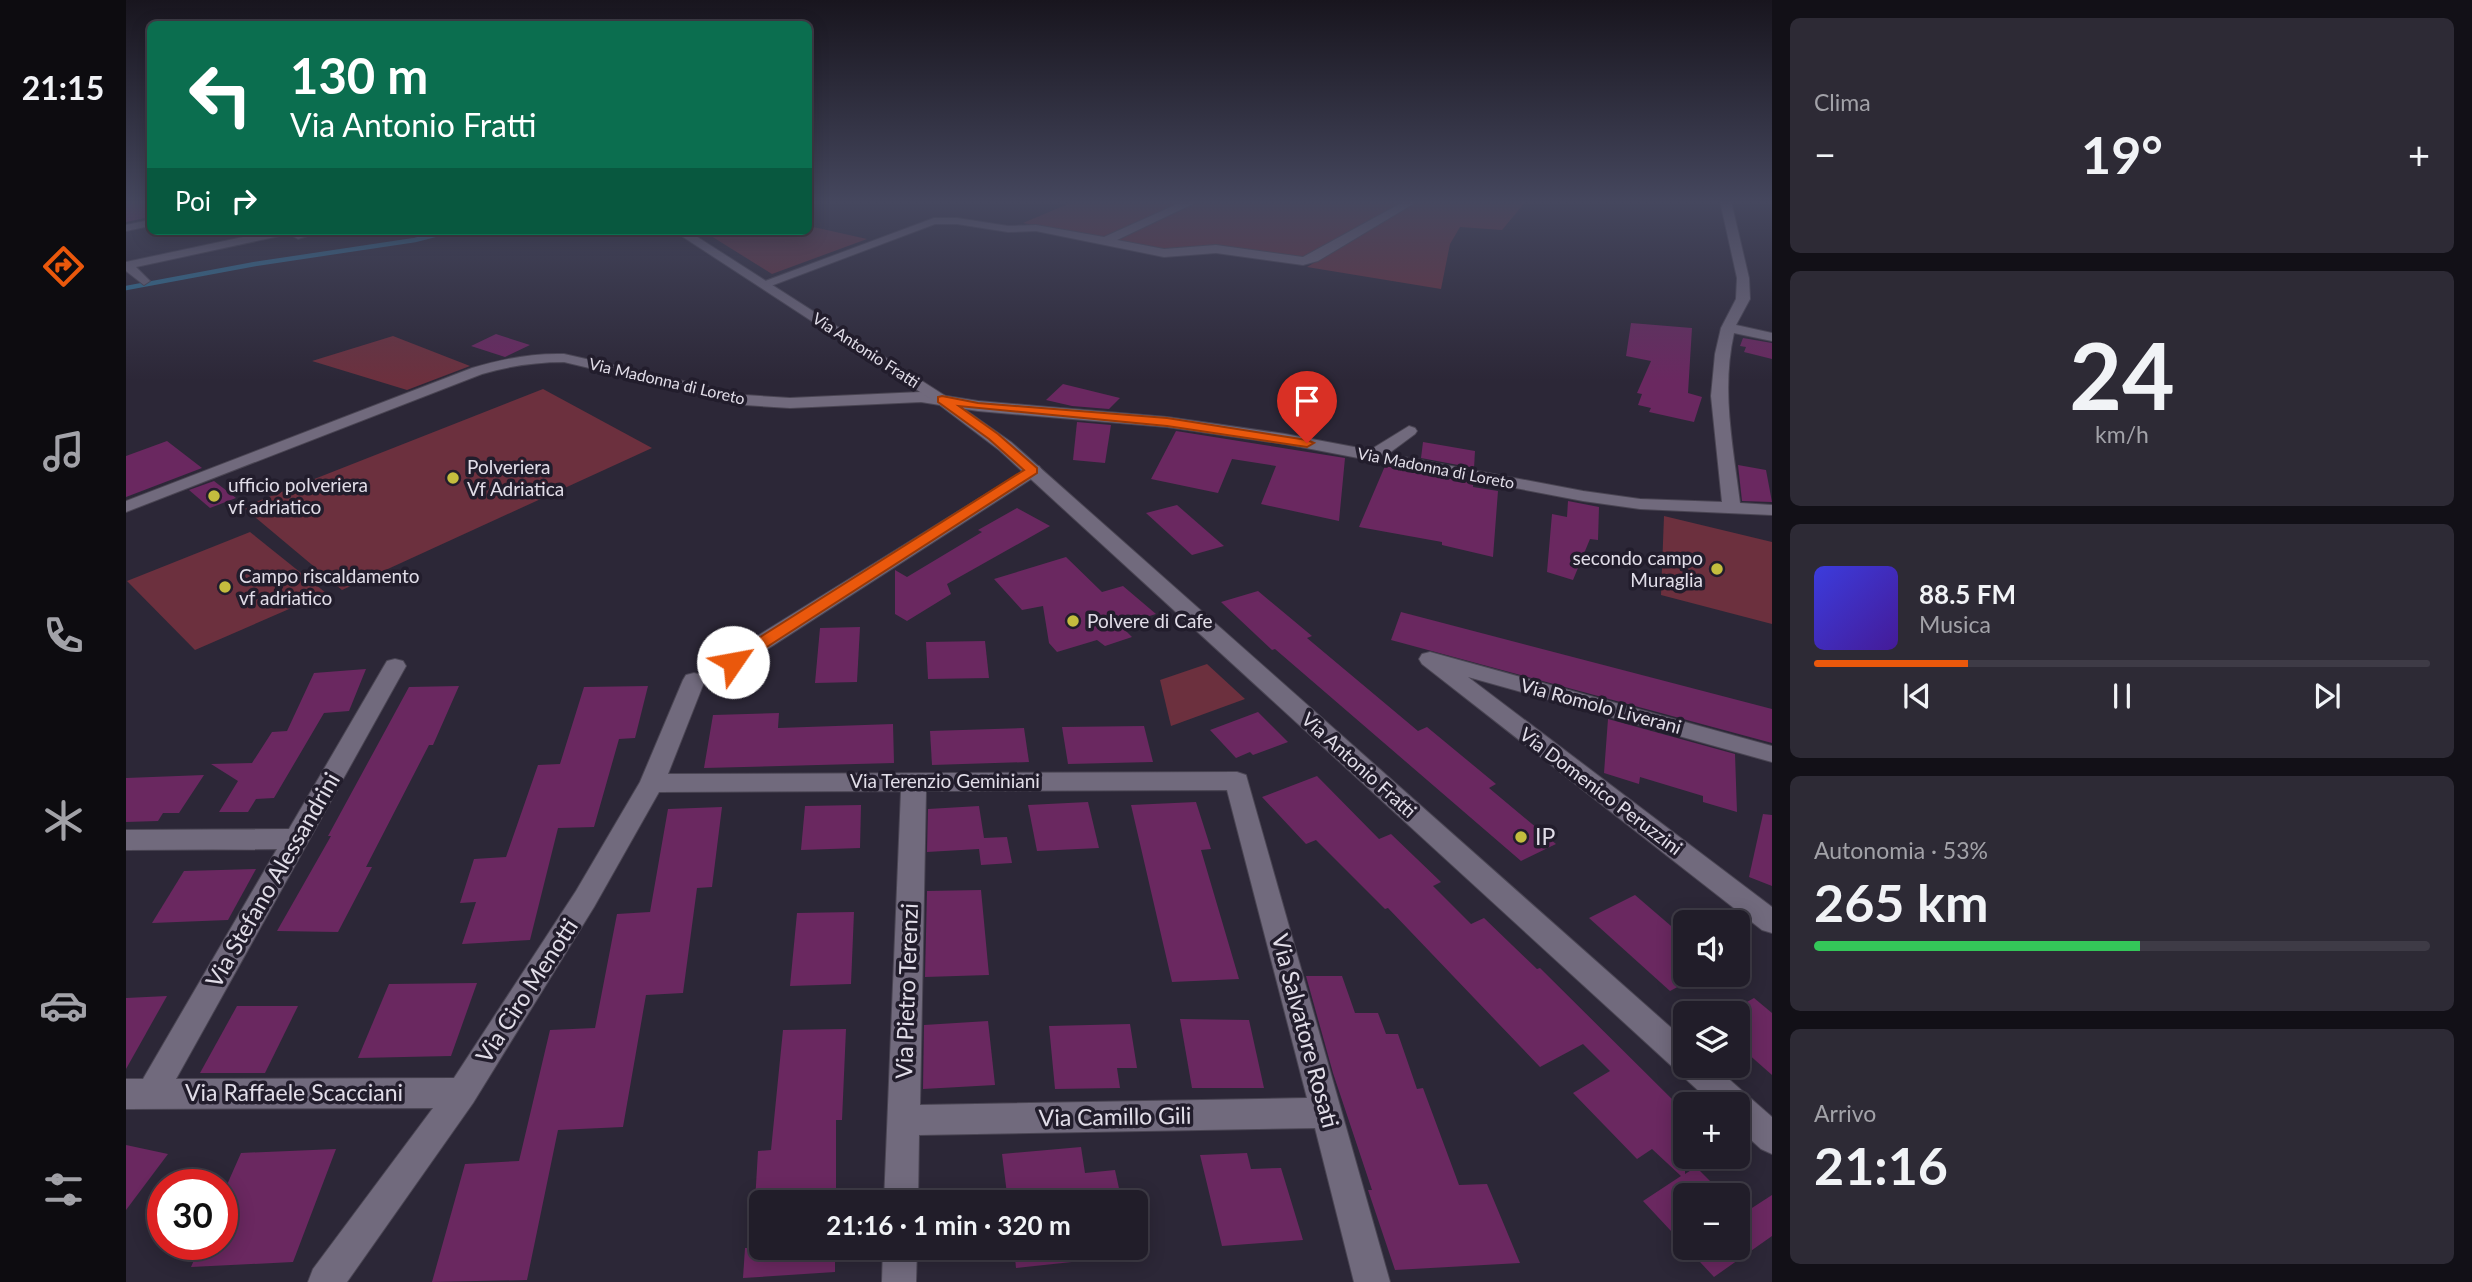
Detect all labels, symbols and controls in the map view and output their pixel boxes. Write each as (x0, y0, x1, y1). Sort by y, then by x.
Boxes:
text: 130 m (290, 46, 428, 104)
icon: left (175, 49, 266, 140)
text: 21:15 (22, 68, 104, 107)
text: Clima (1814, 88, 1871, 116)
text: Via Antonio Fratti (290, 105, 537, 144)
text: 19° (2081, 123, 2163, 185)
text: − (1814, 131, 1836, 177)
text: + (2408, 131, 2430, 177)
icon: right (225, 182, 263, 220)
text: Poi (175, 185, 211, 217)
icon: directions (39, 242, 88, 291)
street label: Via Antonio Fratti (809, 308, 923, 391)
text: 24 (2069, 320, 2175, 429)
street label: Via Madonna di Loreto (587, 353, 747, 408)
pin (1277, 371, 1337, 443)
icon: arrive (1288, 382, 1326, 420)
text: km/h (2095, 420, 2149, 448)
icon: music (39, 427, 88, 476)
street label: Via Madonna di Loreto (1356, 443, 1516, 492)
place label: Polveriera Vf Adriatica (467, 455, 564, 500)
marker: Polveriera Vf Adriatica (445, 470, 461, 486)
place label: ufficio polveriera vf adriatico (228, 473, 368, 518)
marker: ufficio polveriera vf adriatico (206, 488, 222, 504)
place label: secondo campo Muraglia (1573, 546, 1703, 591)
marker: secondo campo Muraglia (1709, 561, 1725, 577)
place label: Campo riscaldamento vf adriatico (239, 564, 420, 609)
text: 88.5 FM (1919, 578, 2016, 610)
marker: Campo riscaldamento vf adriatico (217, 579, 233, 595)
place label: Polvere di Cafe (1087, 609, 1213, 632)
text: Musica (1919, 610, 1991, 638)
icon: phone (39, 611, 88, 660)
marker: Polvere di Cafe (1065, 613, 1081, 629)
position arrow (696, 625, 770, 699)
street label: Via Romolo Liverani (1518, 673, 1684, 738)
icon: previous (1898, 677, 1936, 715)
icon: pause (2103, 677, 2141, 715)
icon: next (2308, 677, 2346, 715)
street label: Via Antonio Fratti (1297, 707, 1421, 822)
street label: Via Domenico Peruzzini (1516, 722, 1687, 859)
street label: Via Stefano Alessandrini (199, 767, 345, 992)
street label: Via Terenzio Geminiani (850, 769, 1040, 792)
icon: climate (39, 796, 88, 845)
place label: IP (1535, 822, 1555, 850)
marker: IP (1513, 829, 1529, 845)
text: Autonomia · 53% (1814, 836, 1988, 864)
text: 265 km (1814, 871, 1988, 933)
street label: Via Pietro Terenzi (889, 903, 923, 1079)
map controls (1673, 910, 1750, 1260)
button: sound (1673, 910, 1750, 987)
street label: Via Ciro Menotti (469, 913, 583, 1068)
street label: Via Salvatore Rosati (1267, 931, 1345, 1131)
icon: car (39, 981, 88, 1030)
button: layers (1673, 1001, 1750, 1078)
street label: Via Raffaele Scacciani (185, 1078, 403, 1106)
button: + (1673, 1092, 1750, 1169)
text: Arrivo (1814, 1099, 1876, 1127)
street label: Via Camillo Gili (1038, 1101, 1192, 1131)
text: 21:16 (1814, 1134, 1948, 1196)
icon: filters (39, 1165, 88, 1214)
speed limit sign: 30 (147, 1169, 238, 1260)
button: − (1673, 1183, 1750, 1260)
text: 21:16 · 1 min · 320 m (826, 1209, 1071, 1241)

